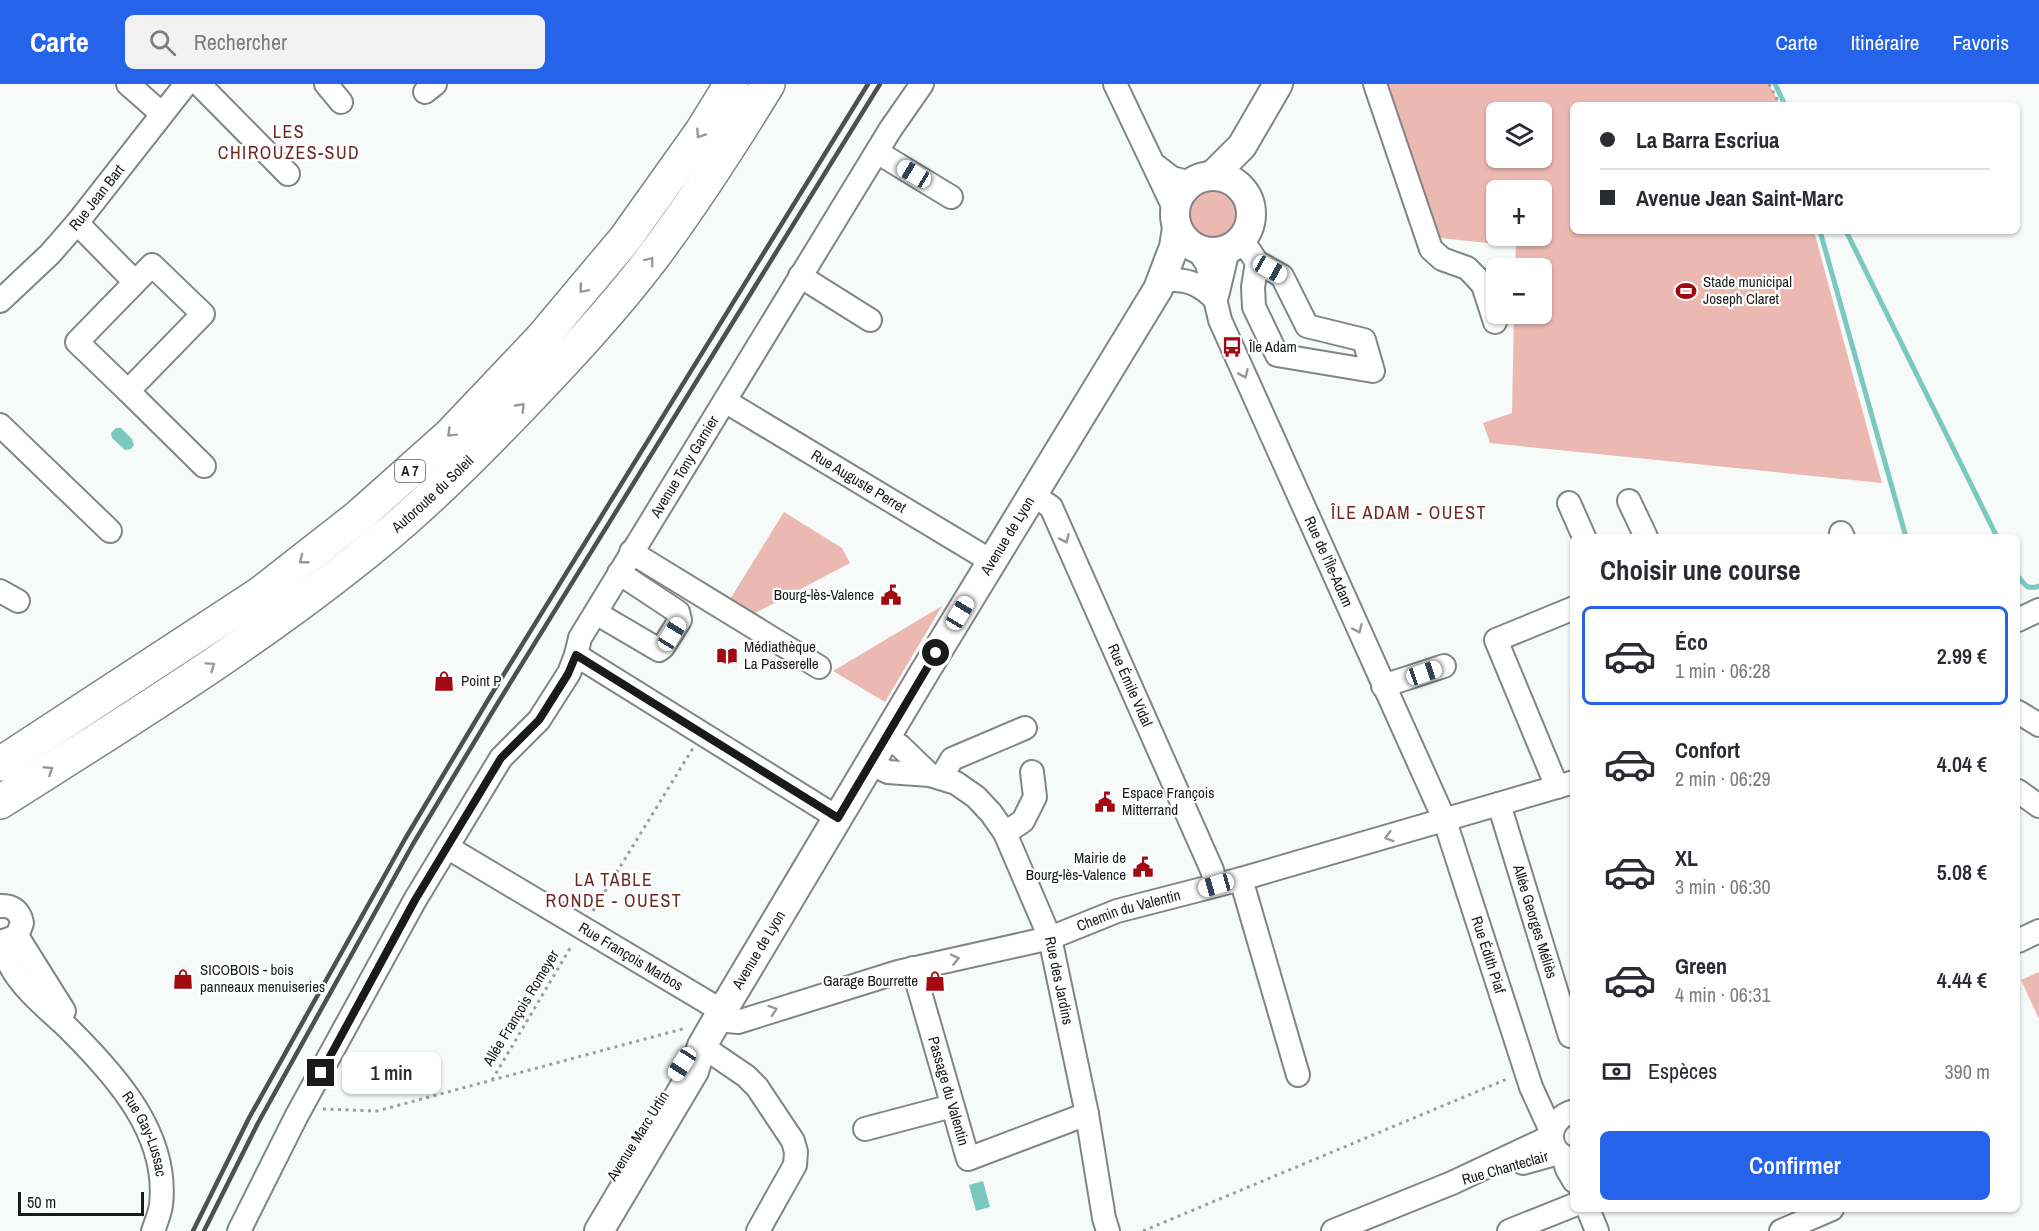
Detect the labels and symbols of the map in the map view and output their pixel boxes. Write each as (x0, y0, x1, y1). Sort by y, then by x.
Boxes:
district label: LES CHIROUZES-SUD (218, 119, 360, 165)
one-way arrow (696, 127, 707, 138)
car (894, 157, 934, 191)
street label: Rue Jean Bart (64, 159, 129, 235)
car (1250, 252, 1290, 286)
one-way arrow (642, 256, 653, 267)
place label: Stade municipal Joseph Claret (1703, 271, 1792, 309)
sports icon: Stade municipal Joseph Claret (1674, 279, 1698, 303)
one-way arrow (579, 282, 590, 293)
bus stop icon: Île Adam (1220, 335, 1244, 359)
place label: Île Adam (1248, 336, 1297, 357)
one-way arrow (1237, 368, 1249, 379)
one-way arrow (514, 403, 525, 413)
street label: Avenue Tony Garnier (644, 411, 723, 522)
one-way arrow (448, 426, 459, 437)
street label: Rue Auguste Perret (807, 444, 911, 518)
street label: Autoroute du Soleil (386, 450, 478, 538)
road number: A 7 (395, 460, 425, 482)
street label: Avenue de Lyon (975, 492, 1039, 580)
district label: ÎLE ADAM - OUEST (1330, 500, 1487, 525)
street label: Rue de l'Île-Adam (1299, 513, 1359, 610)
one-way arrow (1058, 533, 1070, 544)
one-way arrow (299, 553, 310, 564)
public building icon: Bourg-lès-Valence (879, 583, 903, 607)
place label: Bourg-lès-Valence (774, 584, 874, 605)
car (943, 593, 977, 633)
car (655, 614, 689, 654)
one-way arrow (1350, 623, 1362, 634)
place label: Médiathèque La Passerelle (744, 636, 819, 674)
route start (922, 639, 949, 666)
street label: Rue Émile Vidal (1103, 640, 1158, 730)
library icon: Médiathèque La Passerelle (715, 644, 739, 668)
car (1404, 659, 1444, 687)
one-way arrow (205, 662, 216, 673)
shop icon: Point P (432, 669, 456, 693)
place label: Point P (461, 670, 501, 691)
one-way arrow (43, 766, 53, 778)
place label: Espace François Mitterrand (1122, 782, 1214, 820)
public building icon: Espace François Mitterrand (1093, 790, 1117, 814)
one-way arrow (1384, 830, 1395, 842)
place label: Mairie de Bourg-lès-Valence (1026, 847, 1126, 885)
public building icon: Mairie de Bourg-lès-Valence (1131, 855, 1155, 879)
street label: Allée Georges Méliès (1508, 861, 1563, 981)
district label: LA TABLE RONDE - OUEST (546, 867, 682, 913)
car (1196, 871, 1236, 899)
street label: Chemin du Valentin (1073, 884, 1183, 936)
street label: Avenue de Lyon (726, 906, 790, 994)
street label: Rue Édith Piaf (1466, 913, 1511, 997)
street label: Rue François Marbos (575, 917, 687, 996)
street label: Rue des Jardins (1040, 935, 1079, 1027)
street label: Allée François Romeyer (477, 946, 564, 1071)
one-way arrow (949, 953, 959, 966)
place label: SICOBOIS - bois panneaux menuiseries (200, 959, 325, 997)
shop icon: SICOBOIS - bois panneaux menuiseries (171, 967, 195, 991)
shop icon: Garage Bourrette (923, 969, 947, 993)
place label: Garage Bourrette (823, 970, 918, 991)
one-way arrow (767, 1005, 778, 1018)
street label: Passage du Valentin (923, 1034, 975, 1148)
car (665, 1044, 699, 1084)
callout: 1 min (342, 1052, 441, 1094)
route end (307, 1059, 334, 1086)
street label: Rue Gay-Lussac (117, 1087, 172, 1178)
street label: Avenue Marc Urtin (601, 1087, 674, 1186)
street label: Rue Chanteclair (1459, 1145, 1550, 1190)
scale bar (18, 1189, 144, 1216)

